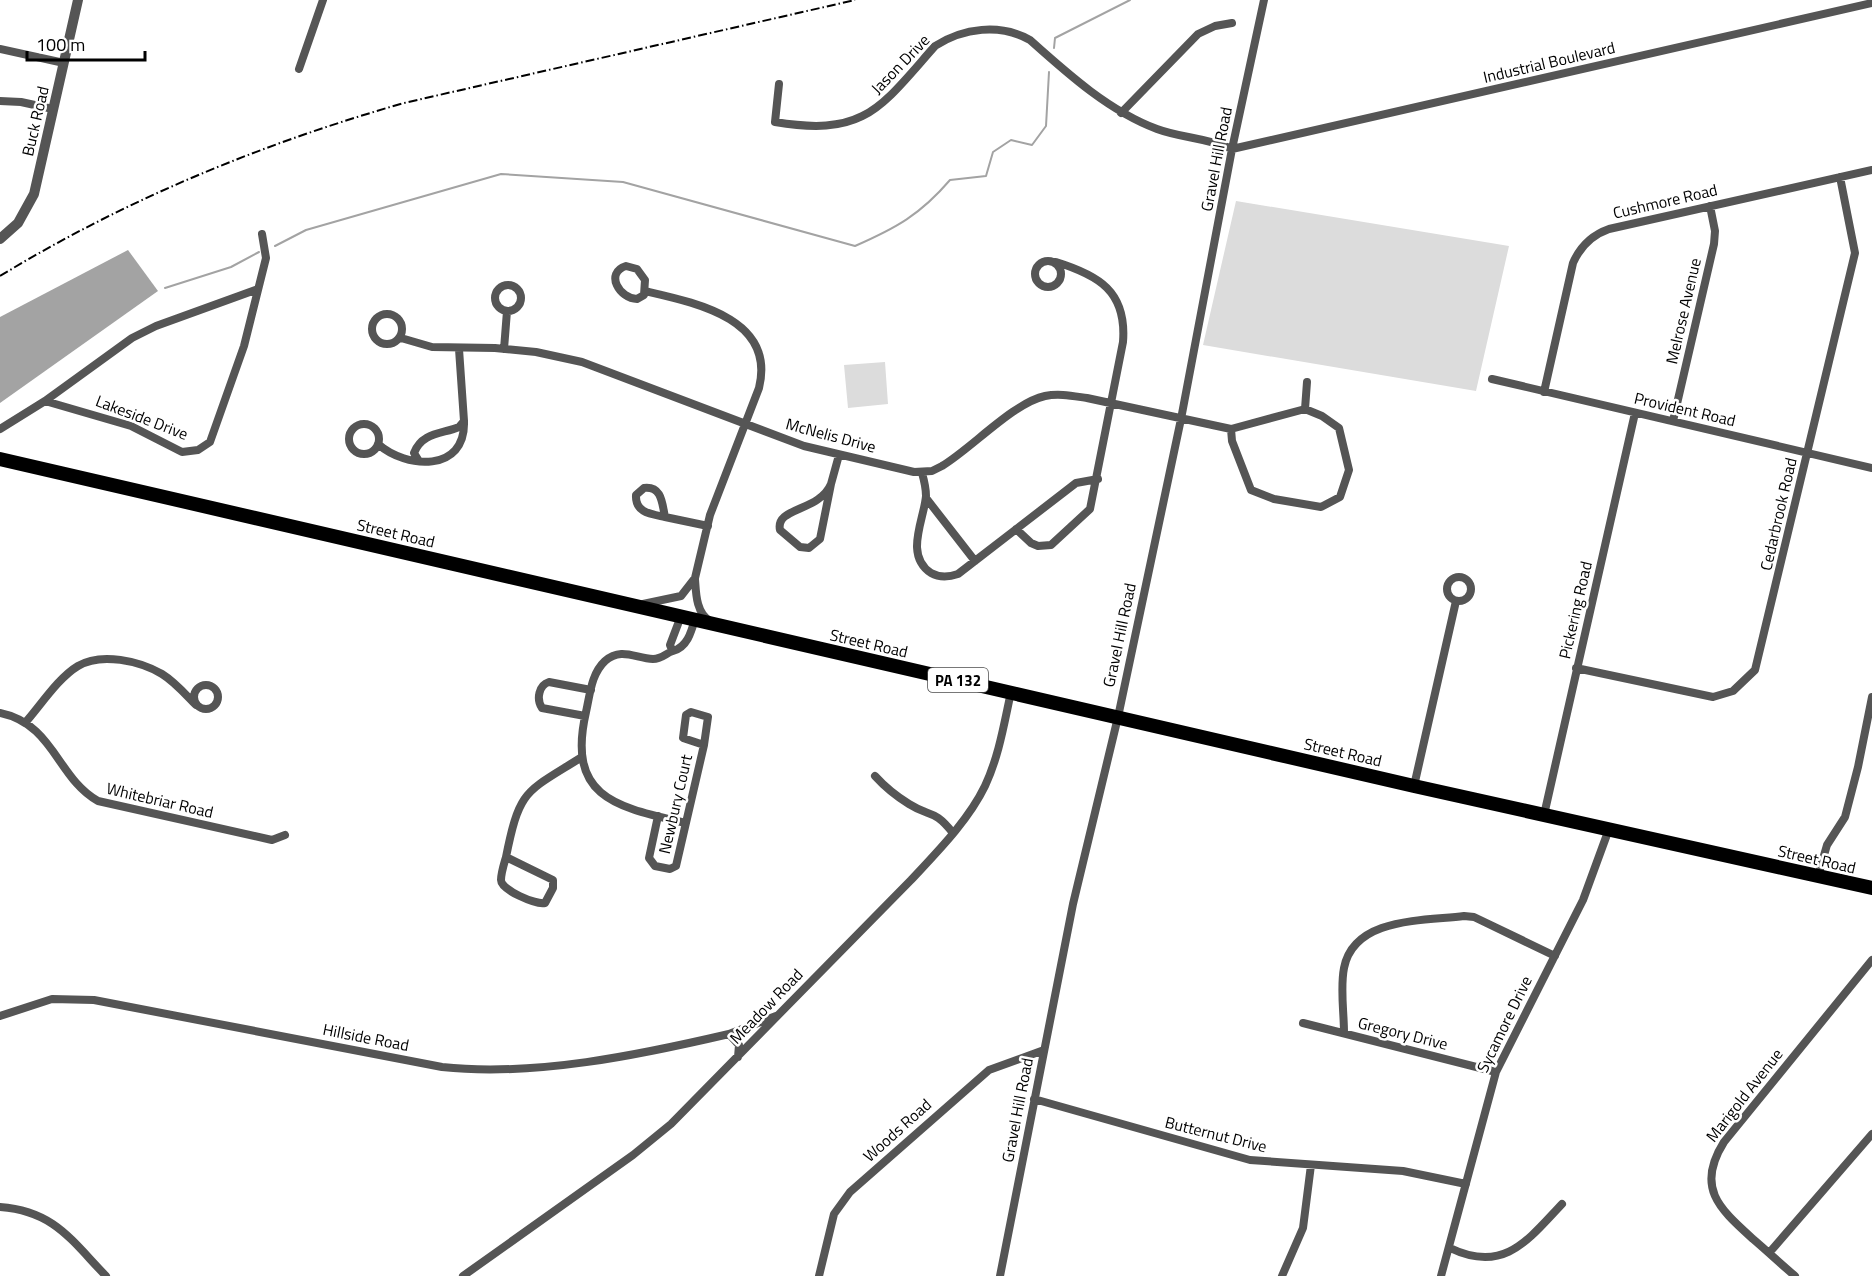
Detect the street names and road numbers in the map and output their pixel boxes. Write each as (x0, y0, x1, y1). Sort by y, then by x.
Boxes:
street label: Jason Drive (865, 28, 935, 100)
street label: Industrial Boulevard (1481, 35, 1617, 89)
street label: Buck Road (15, 84, 55, 158)
street label: Gravel Hill Road (1194, 105, 1238, 213)
street label: Cushmore Road (1610, 177, 1720, 225)
street label: Melrose Avenue (1659, 256, 1707, 366)
street label: Provident Road (1632, 386, 1738, 432)
street label: Lakeside Drive (92, 388, 192, 446)
street label: McNelis Drive (783, 411, 879, 459)
street label: Cedarbrook Road (1753, 455, 1803, 573)
street label: Street Road (355, 512, 437, 554)
street label: Pickering Road (1552, 559, 1598, 661)
street label: Gravel Hill Road (1096, 581, 1142, 689)
street label: Street Road (828, 622, 910, 664)
road number: PA 132 (928, 668, 988, 692)
street label: Street Road (1302, 731, 1384, 773)
street label: Newbury Court (652, 752, 698, 856)
street label: Whitebriar Road (104, 776, 216, 824)
street label: Street Road (1776, 838, 1858, 880)
street label: Meadow Road (724, 963, 808, 1049)
street label: Sycamore Drive (1470, 972, 1538, 1076)
street label: Gregory Drive (1356, 1010, 1450, 1056)
street label: Hillside Road (321, 1017, 411, 1057)
street label: Marigold Avenue (1700, 1043, 1788, 1147)
street label: Gravel Hill Road (995, 1056, 1039, 1164)
street label: Woods Road (857, 1093, 937, 1167)
street label: Butternut Drive (1162, 1110, 1270, 1158)

